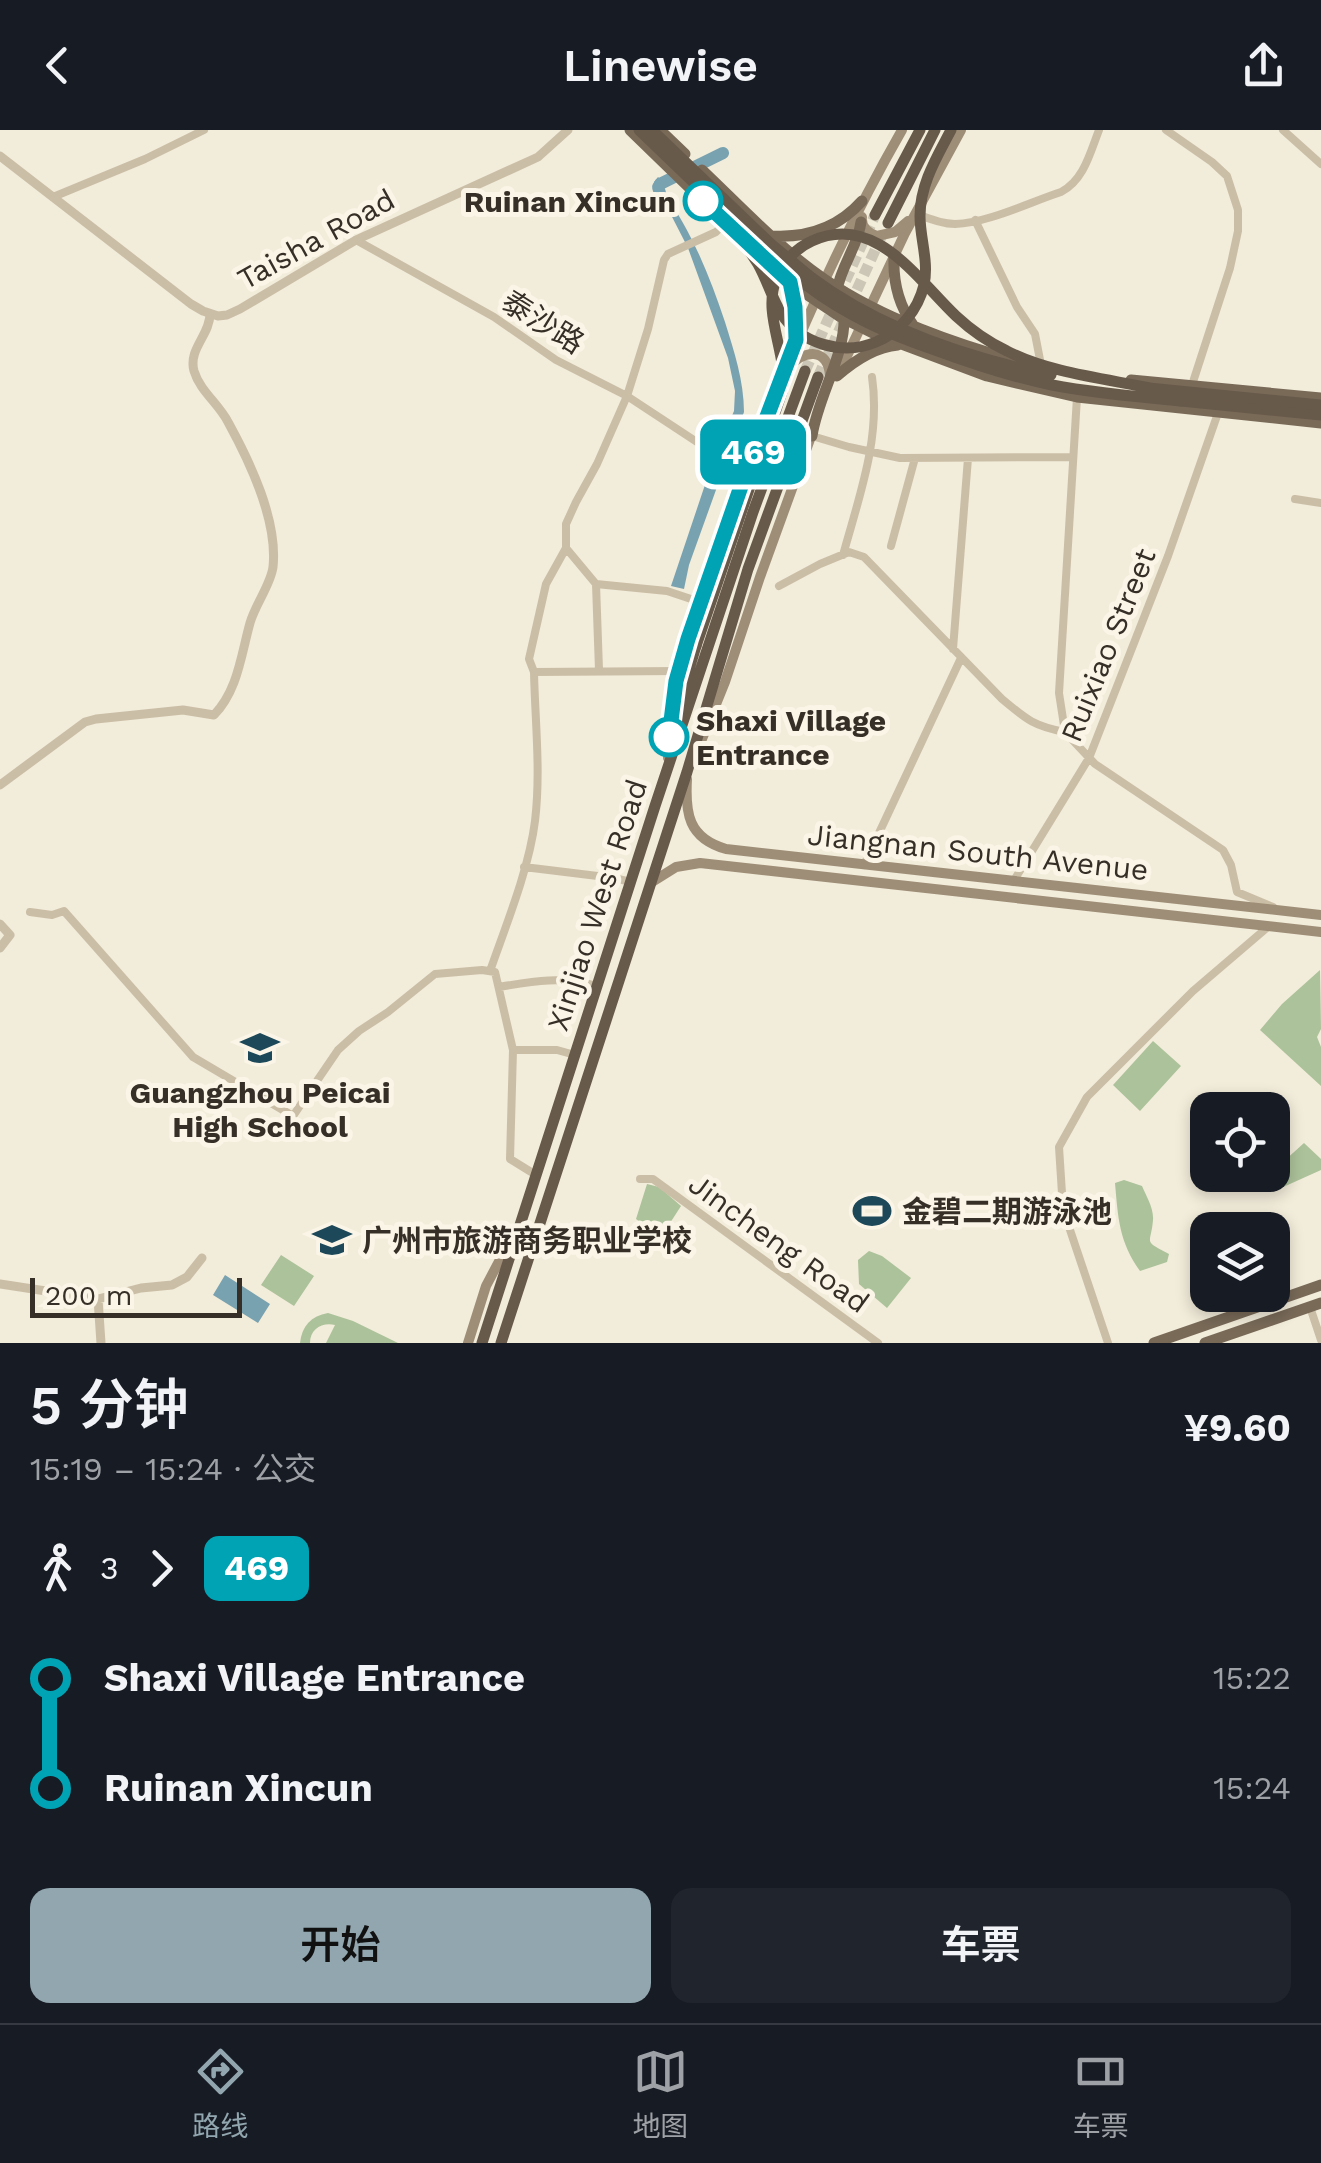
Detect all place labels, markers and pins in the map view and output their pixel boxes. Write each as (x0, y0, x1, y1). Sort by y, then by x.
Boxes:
marker: Ruinan Xincun (684, 182, 722, 220)
place label: Ruinan Xincun (464, 184, 676, 219)
place label: Shaxi Village Entrance (696, 703, 886, 772)
marker: Shaxi Village Entrance (650, 718, 688, 756)
school or university icon: Guangzhou Peicai High School (239, 1027, 281, 1069)
place label: Guangzhou Peicai High School (129, 1075, 391, 1144)
sports icon: 金碧二期游泳池 (851, 1190, 893, 1232)
place label: 金碧二期游泳池 (902, 1194, 1112, 1229)
school or university icon: 广州市旅游商务职业学校 (311, 1219, 353, 1261)
place label: 广州市旅游商务职业学校 (362, 1223, 692, 1258)

